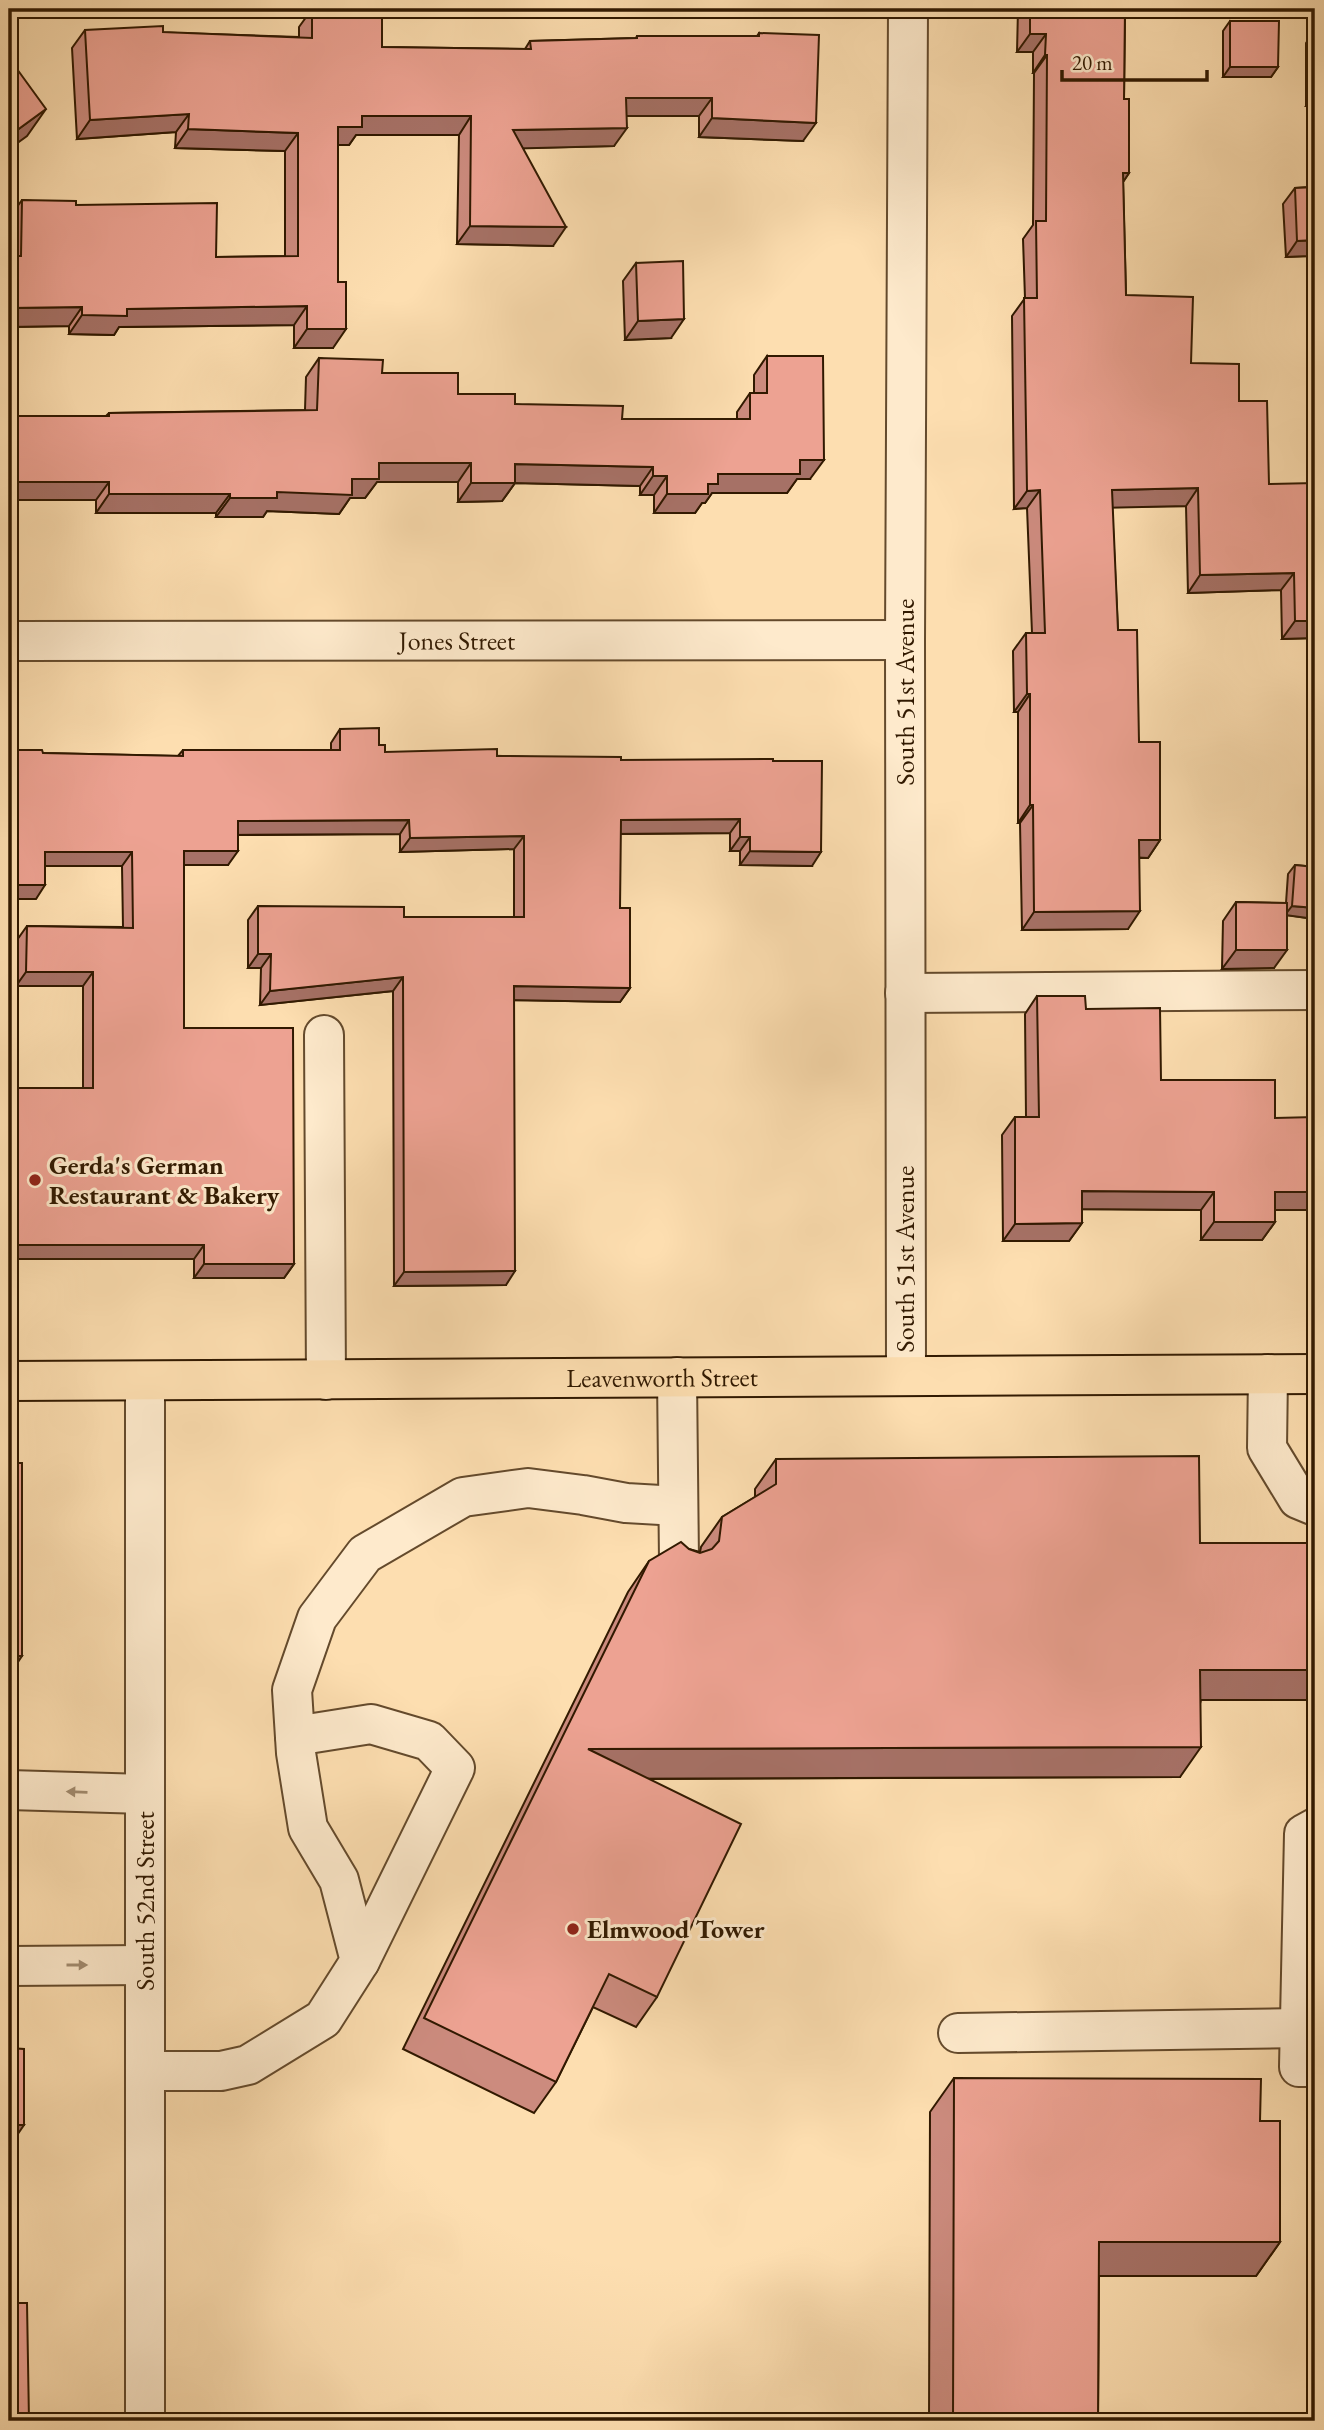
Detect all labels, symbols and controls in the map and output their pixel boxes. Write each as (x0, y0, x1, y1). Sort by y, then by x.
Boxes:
scale bar (1062, 38, 1207, 82)
text: 20 m (1072, 49, 1113, 76)
street label: South 51st Avenue (888, 599, 922, 785)
street label: Jones Street (397, 623, 515, 658)
place label: Gerda's German Restaurant & Bakery (49, 1148, 280, 1212)
street label: South 51st Avenue (888, 1166, 922, 1352)
marker: Gerda's German Restaurant & Bakery (27, 1172, 43, 1188)
street label: Leavenworth Street (566, 1360, 758, 1395)
one-way arrow (66, 1786, 88, 1798)
street label: South 52nd Street (128, 1811, 162, 1991)
place label: Elmwood Tower (587, 1912, 765, 1946)
marker: Elmwood Tower (565, 1921, 581, 1937)
one-way arrow (66, 1960, 88, 1971)

